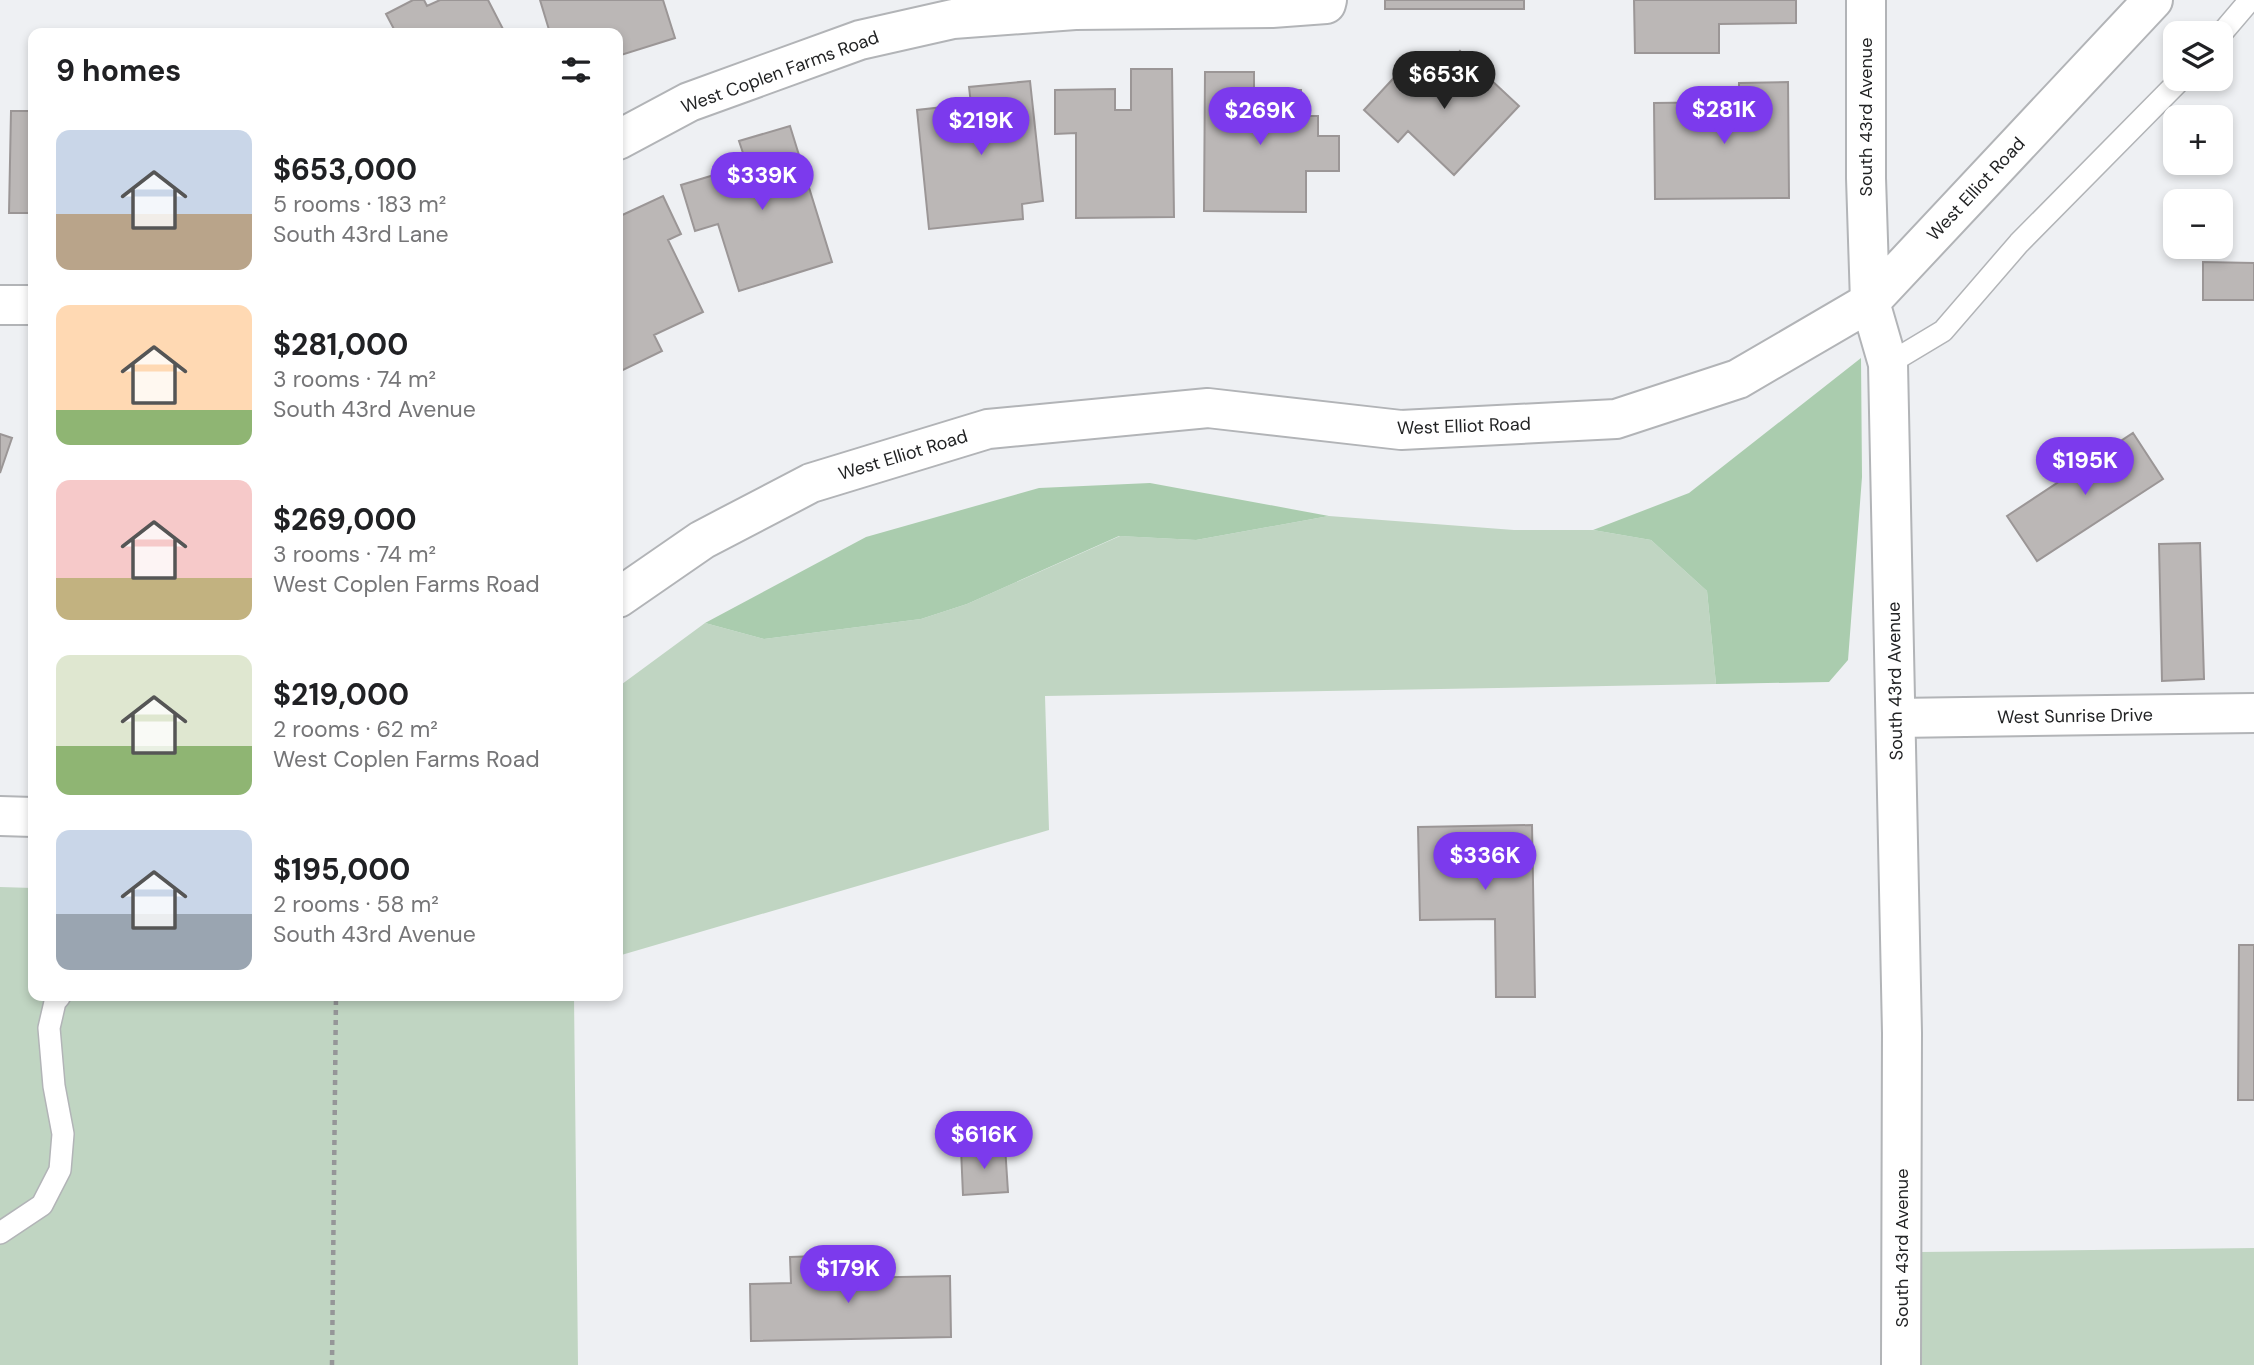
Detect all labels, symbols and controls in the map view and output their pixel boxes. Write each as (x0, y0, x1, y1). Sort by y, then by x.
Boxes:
map controls (2163, 21, 2233, 259)
button: layers (2163, 21, 2233, 91)
street label: West Coplen Farms Road (678, 25, 882, 119)
street label: South 43rd Avenue (1854, 38, 1878, 196)
text: 9 homes (56, 51, 181, 90)
icon: filters (557, 51, 595, 89)
pin: $653K (1395, 52, 1493, 111)
text: $653K (1408, 59, 1480, 89)
pin: $281K (1675, 86, 1773, 146)
pin: $269K (1211, 88, 1309, 147)
text: $281K (1692, 94, 1756, 124)
text: $269K (1225, 95, 1295, 125)
pin: $219K (932, 97, 1030, 157)
text: $219K (948, 105, 1014, 135)
button: + (2163, 105, 2233, 175)
street label: West Elliot Road (1922, 132, 2030, 246)
text: $653,000 (273, 150, 417, 189)
pin: $339K (713, 152, 811, 212)
icon: home (112, 158, 196, 242)
text: $339K (727, 160, 797, 190)
text: 5 rooms · 183 m² (273, 189, 446, 219)
button: − (2163, 189, 2233, 259)
text: South 43rd Lane (273, 219, 449, 249)
text: $281,000 (273, 325, 408, 364)
icon: home (112, 333, 196, 417)
text: 3 rooms · 74 m² (273, 364, 436, 394)
text: South 43rd Avenue (273, 394, 476, 424)
street label: West Elliot Road (1397, 412, 1531, 440)
street label: West Elliot Road (836, 424, 970, 486)
pin: $195K (2036, 438, 2134, 497)
text: $195K (2052, 445, 2118, 475)
text: $269,000 (273, 500, 417, 539)
icon: home (112, 508, 196, 592)
text: 3 rooms · 74 m² (273, 539, 436, 569)
text: West Coplen Farms Road (273, 569, 540, 599)
street label: South 43rd Avenue (1882, 601, 1908, 761)
text: $219,000 (273, 675, 409, 714)
icon: home (112, 683, 196, 767)
street label: West Sunrise Drive (1997, 703, 2153, 729)
text: 2 rooms · 62 m² (273, 714, 438, 744)
text: West Coplen Farms Road (273, 744, 540, 774)
pin: $336K (1436, 832, 1534, 892)
text: $336K (1449, 840, 1521, 870)
text: $195,000 (273, 850, 411, 889)
icon: home (112, 858, 196, 942)
text: 2 rooms · 58 m² (273, 889, 439, 919)
text: South 43rd Avenue (273, 919, 476, 949)
pin: $616K (935, 1112, 1033, 1171)
text: $616K (951, 1119, 1017, 1149)
street label: South 43rd Avenue (1890, 1169, 1914, 1327)
pin: $179K (799, 1246, 897, 1305)
text: $179K (816, 1253, 880, 1283)

